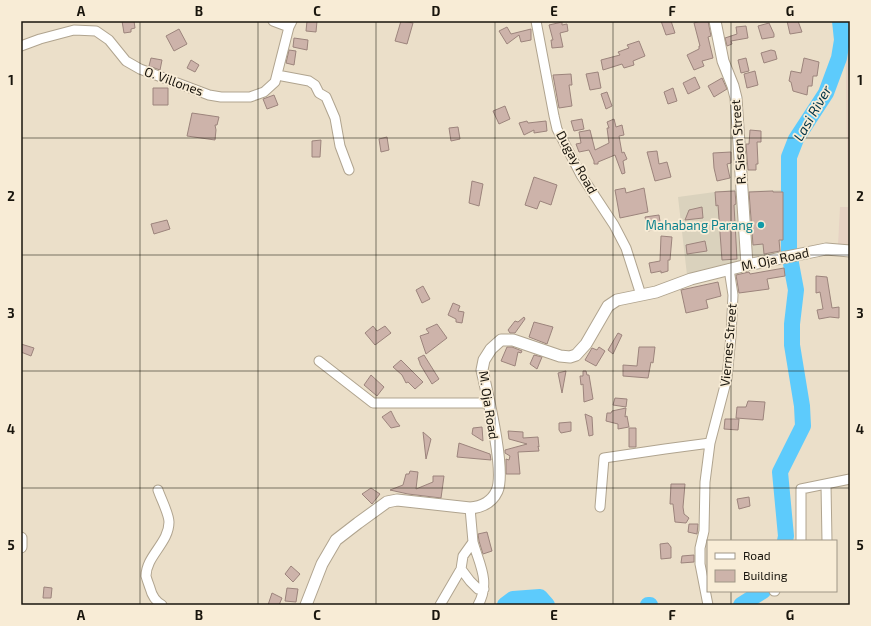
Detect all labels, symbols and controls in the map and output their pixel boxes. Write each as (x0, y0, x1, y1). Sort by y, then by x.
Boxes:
text: A (77, 3, 86, 19)
text: B (195, 3, 203, 19)
text: C (313, 3, 321, 19)
text: D (432, 3, 441, 19)
text: E (550, 3, 558, 19)
text: F (668, 3, 676, 19)
text: G (786, 3, 794, 19)
street label: O. Villones (142, 63, 206, 99)
text: 1 (8, 72, 14, 88)
text: 1 (857, 72, 863, 88)
water label: Lasi River (789, 82, 835, 144)
street label: R. Sison Street (727, 99, 749, 185)
street label: Dugay Road (553, 128, 601, 196)
text: 2 (7, 188, 15, 204)
text: 2 (856, 188, 864, 204)
place label: Mahabang Parang (646, 217, 753, 233)
marker: Mahabang Parang (756, 220, 766, 230)
street label: M. Oja Road (739, 244, 811, 274)
street label: Viernes Street (716, 303, 740, 387)
text: 3 (7, 305, 15, 321)
text: 3 (856, 305, 864, 321)
street label: M. Oja Road (476, 370, 502, 440)
text: 4 (7, 421, 15, 437)
text: 4 (856, 421, 864, 437)
text: 5 (7, 537, 15, 553)
text: 5 (856, 537, 864, 553)
legend (707, 540, 837, 592)
text: Road (743, 548, 771, 562)
text: Building (743, 568, 788, 582)
text: A (77, 607, 86, 623)
text: B (195, 607, 203, 623)
text: C (313, 607, 321, 623)
text: D (432, 607, 441, 623)
text: E (550, 607, 558, 623)
text: F (668, 607, 676, 623)
text: G (786, 607, 794, 623)

